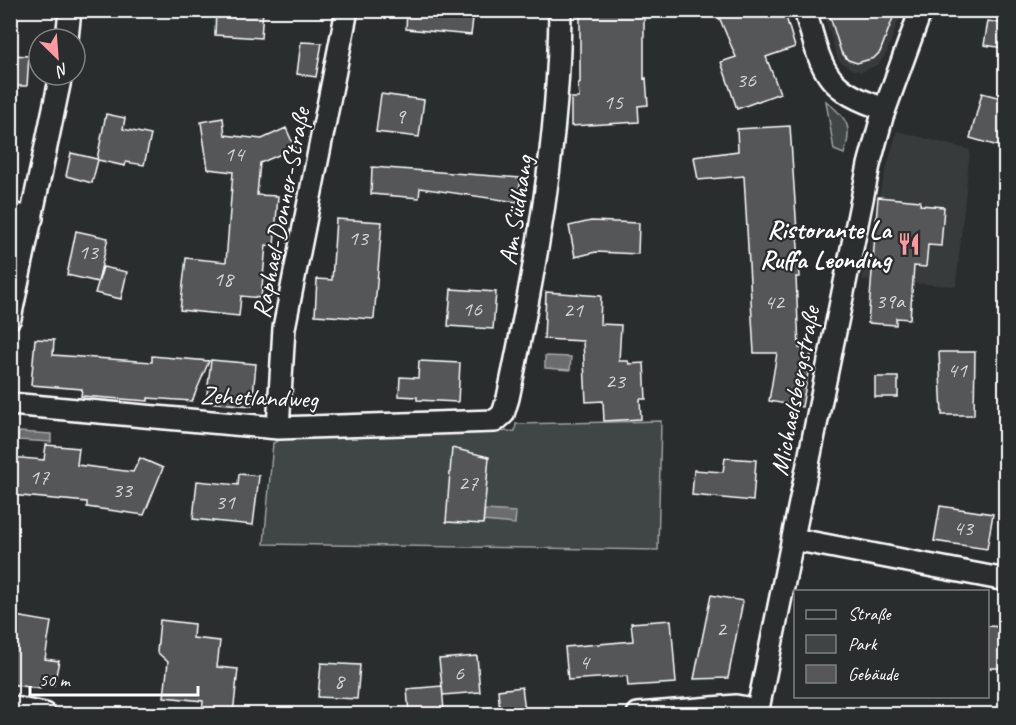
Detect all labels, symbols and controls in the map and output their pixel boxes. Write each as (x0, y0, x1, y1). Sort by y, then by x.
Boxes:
north arrow (27, 27, 87, 87)
text: N (51, 59, 72, 82)
house number: 36 (736, 66, 757, 94)
house number: 15 (603, 88, 624, 116)
street label: Raphael-Donner-Straße (244, 102, 318, 321)
house number: 9 (395, 102, 407, 130)
house number: 14 (224, 140, 246, 168)
street label: Am Südhang (491, 151, 541, 267)
place label: Ristorante La Ruffa Leonding (760, 213, 894, 276)
house number: 13 (348, 224, 370, 252)
restaurant icon: Ristorante La Ruffa Leonding (896, 231, 922, 257)
house number: 13 (78, 238, 100, 266)
house number: 18 (213, 265, 235, 293)
house number: 39a (875, 287, 906, 315)
house number: 42 (764, 288, 786, 316)
house number: 16 (462, 295, 483, 323)
house number: 21 (563, 296, 584, 324)
street label: Michaelsbergstraße (762, 301, 828, 478)
house number: 41 (947, 356, 968, 384)
house number: 23 (605, 367, 627, 395)
street label: Zehetlandweg (199, 378, 320, 416)
house number: 17 (29, 463, 50, 491)
house number: 27 (458, 469, 479, 497)
house number: 33 (112, 476, 134, 504)
house number: 31 (215, 488, 236, 516)
house number: 43 (953, 514, 975, 542)
legend (794, 590, 989, 698)
text: Straße (848, 603, 892, 625)
house number: 2 (716, 615, 728, 643)
text: Park (848, 633, 878, 655)
house number: 4 (579, 648, 591, 676)
scale bar (30, 659, 198, 697)
house number: 6 (454, 659, 465, 687)
text: Gebäude (848, 663, 899, 685)
house number: 8 (334, 667, 346, 695)
text: 50 m (39, 669, 72, 691)

